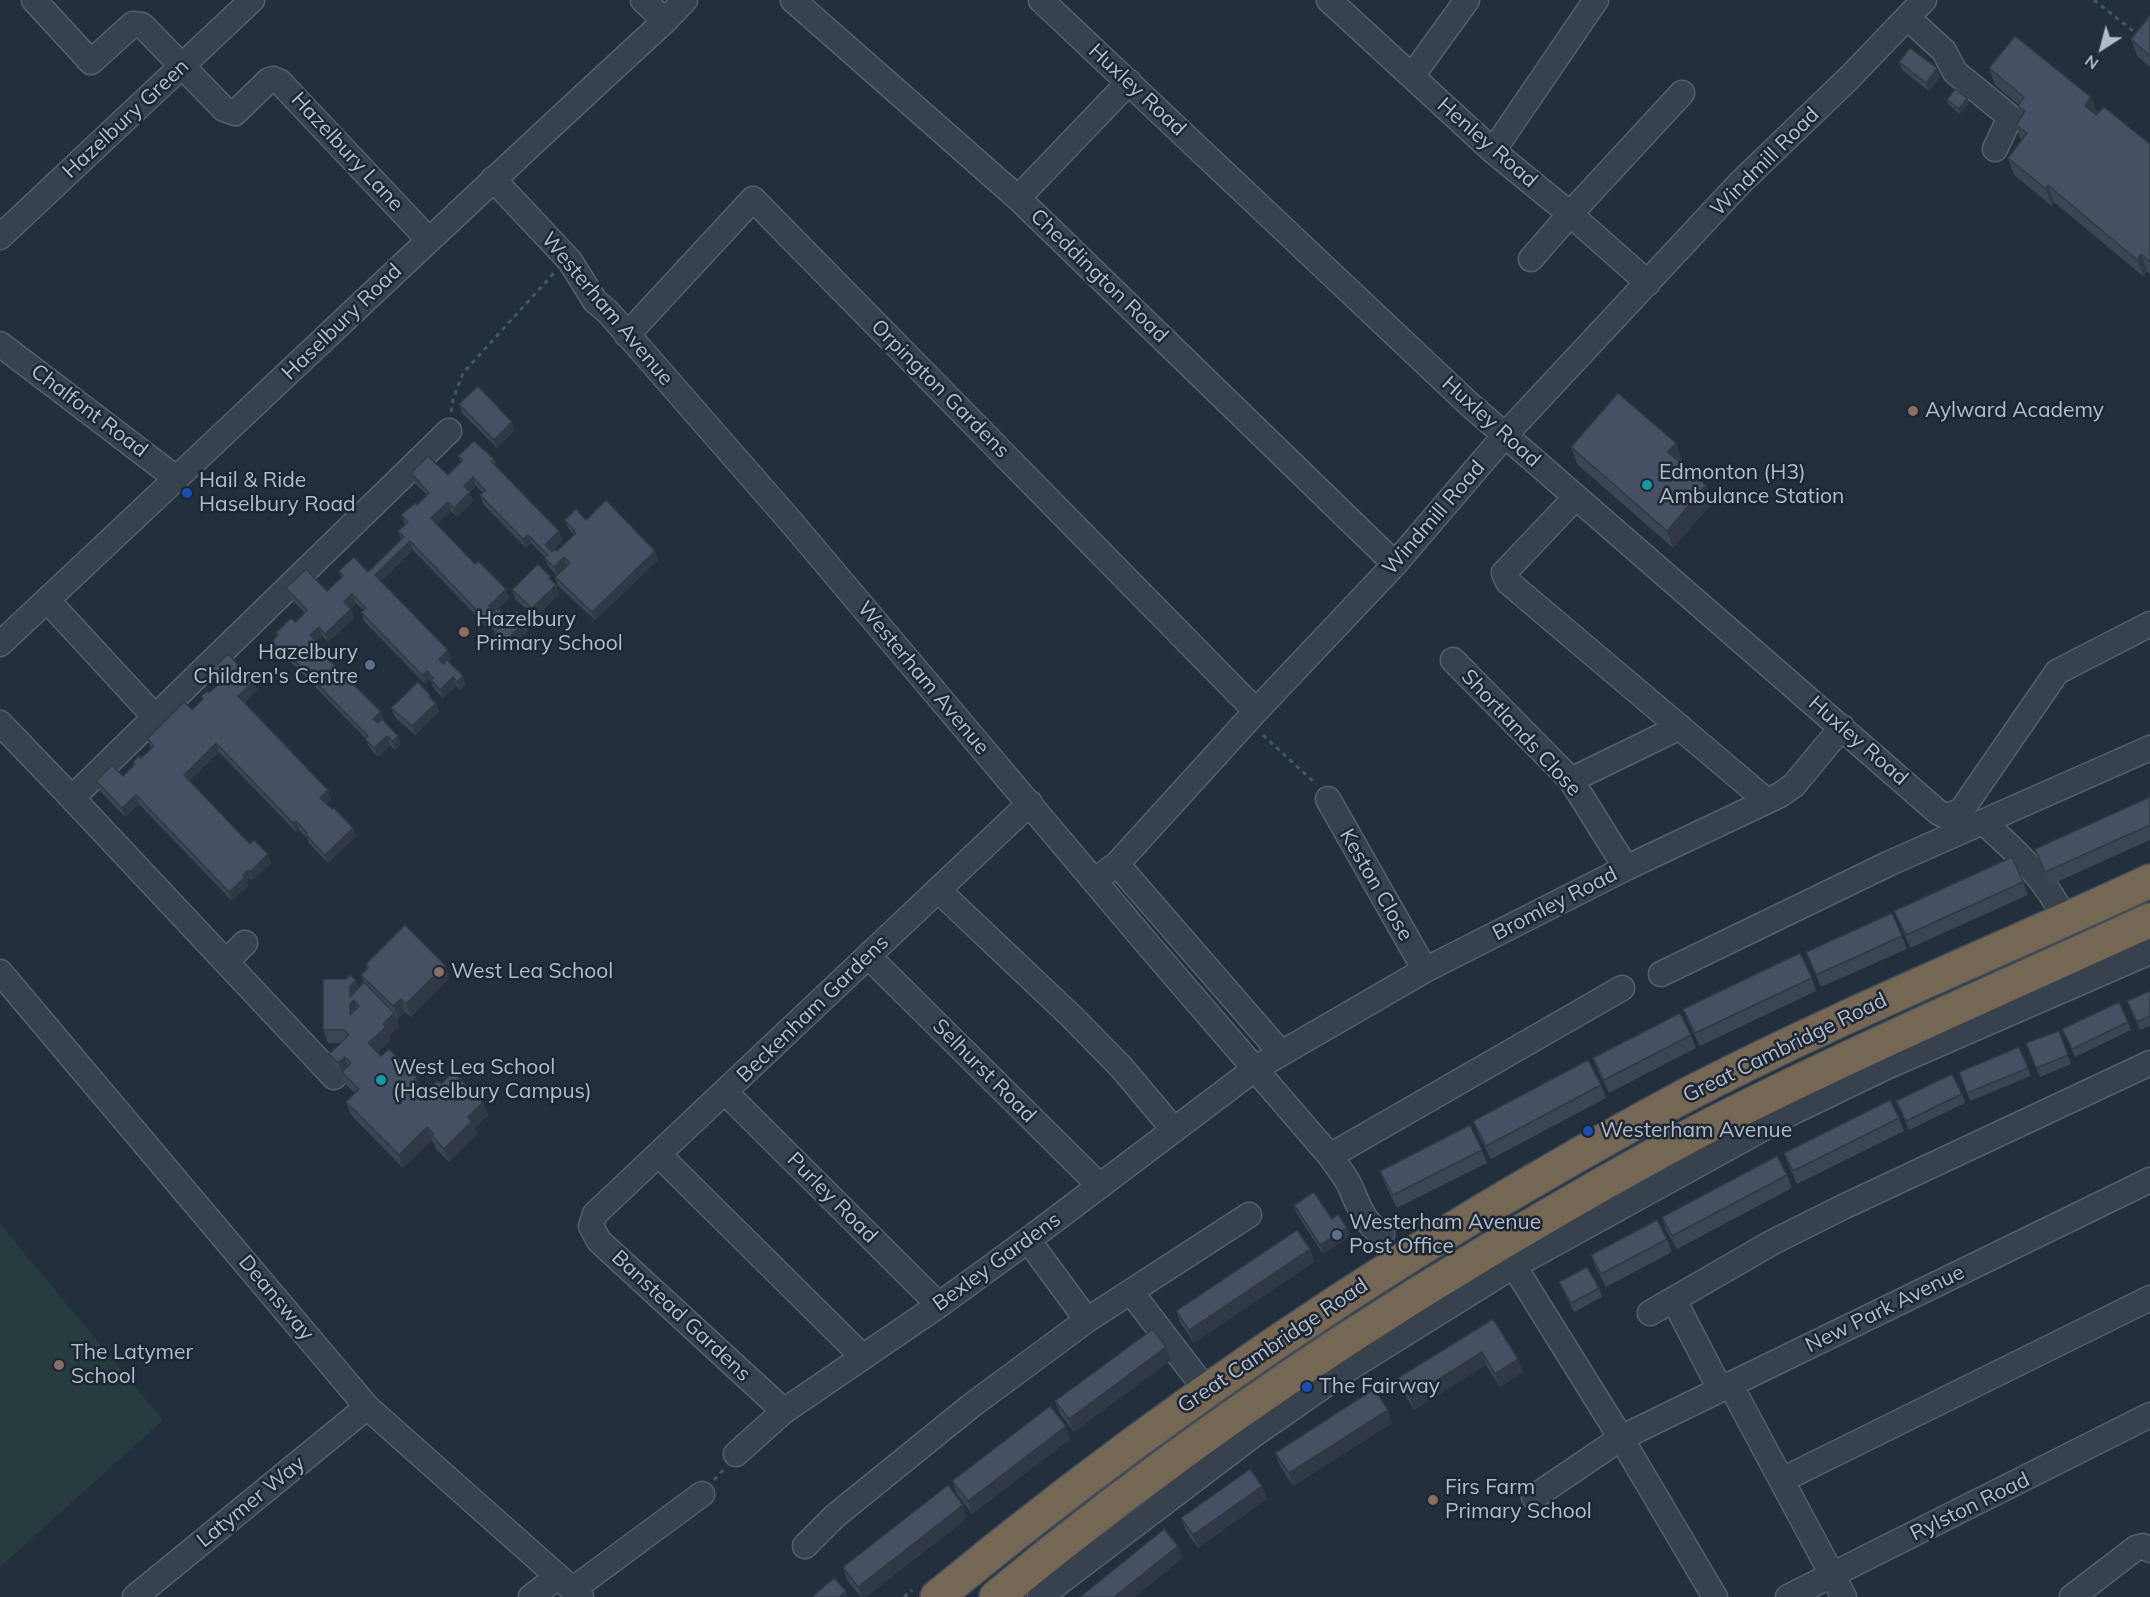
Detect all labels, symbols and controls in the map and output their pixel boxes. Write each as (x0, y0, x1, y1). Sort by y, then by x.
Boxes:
north arrow (2072, 18, 2132, 78)
street label: Huxley Road (1083, 39, 1191, 141)
text: N (2081, 51, 2102, 74)
street label: Hazelbury Green (58, 54, 194, 184)
street label: Hazelbury Lane (286, 87, 408, 217)
street label: Henley Road (1432, 93, 1542, 193)
street label: Windmill Road (1705, 102, 1825, 222)
street label: Cheddington Road (1025, 204, 1173, 348)
street label: Westerham Avenue (536, 227, 678, 391)
street label: Haselbury Road (277, 259, 407, 385)
street label: Orpington Gardens (865, 314, 1015, 464)
street label: Chalfont Road (26, 359, 152, 463)
street label: Huxley Road (1437, 371, 1545, 473)
place label: Aylward Academy (1925, 398, 2104, 424)
marker: Aylward Academy (1906, 404, 1920, 418)
street label: Windmill Road (1377, 456, 1491, 580)
place label: Edmonton (H3) Ambulance Station (1659, 460, 1844, 510)
place label: Hail & Ride Haselbury Road (199, 468, 356, 518)
marker: Edmonton (H3) Ambulance Station (1640, 478, 1654, 492)
marker: Hail & Ride Haselbury Road (180, 486, 194, 500)
street label: Westerham Avenue (852, 596, 994, 760)
place label: Hazelbury Primary School (476, 607, 623, 657)
marker: Hazelbury Primary School (457, 625, 471, 639)
place label: Hazelbury Children's Centre (193, 640, 358, 690)
marker: Hazelbury Children's Centre (363, 658, 377, 672)
street label: Shortlands Close (1456, 664, 1586, 802)
street label: Huxley Road (1803, 691, 1913, 791)
street label: Keston Close (1334, 825, 1418, 945)
street label: Bromley Road (1488, 862, 1622, 946)
street label: Beckenham Gardens (732, 930, 894, 1088)
place label: West Lea School (451, 959, 613, 985)
marker: West Lea School (432, 965, 446, 979)
street label: Great Cambridge Road (1679, 988, 1891, 1108)
street label: Selhurst Road (927, 1014, 1041, 1128)
place label: West Lea School (Haselbury Campus) (393, 1055, 592, 1105)
marker: West Lea School (Haselbury Campus) (374, 1073, 388, 1087)
place label: Westerham Avenue (1600, 1118, 1792, 1144)
marker: Westerham Avenue (1581, 1124, 1595, 1138)
street label: Purley Road (781, 1147, 883, 1249)
street label: Bexley Gardens (928, 1207, 1066, 1317)
place label: Westerham Avenue Post Office (1349, 1210, 1541, 1260)
marker: Westerham Avenue Post Office (1330, 1228, 1344, 1242)
street label: Banstead Gardens (606, 1245, 756, 1387)
street label: Deansway (233, 1250, 319, 1346)
street label: New Park Avenue (1801, 1260, 1969, 1358)
street label: Great Cambridge Road (1173, 1273, 1373, 1419)
place label: The Latymer School (71, 1340, 193, 1390)
marker: The Latymer School (52, 1358, 66, 1372)
place label: The Fairway (1319, 1374, 1440, 1400)
marker: The Fairway (1300, 1380, 1314, 1394)
street label: Latymer Way (192, 1451, 310, 1553)
street label: Rylston Road (1906, 1467, 2034, 1547)
place label: Firs Farm Primary School (1445, 1475, 1592, 1525)
marker: Firs Farm Primary School (1426, 1493, 1440, 1507)

